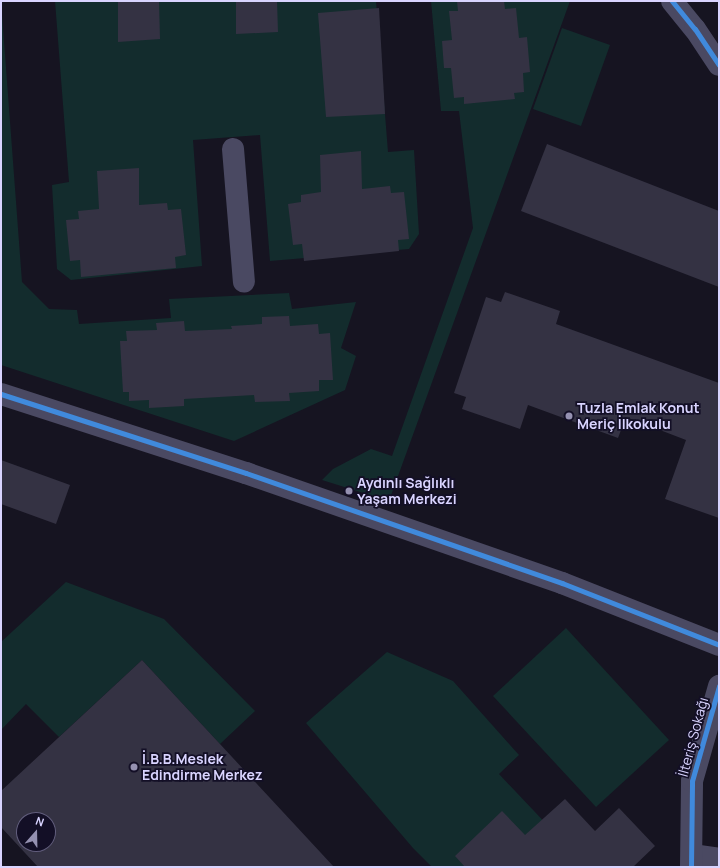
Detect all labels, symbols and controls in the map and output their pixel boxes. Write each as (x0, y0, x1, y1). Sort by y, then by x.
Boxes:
place label: Tuzla Emlak Konut Meriç İlkokulu (577, 400, 700, 432)
marker: Tuzla Emlak Konut Meriç İlkokulu (564, 411, 574, 421)
place label: Aydınlı Sağlıklı Yaşam Merkezi (357, 475, 457, 508)
marker: Aydınlı Sağlıklı Yaşam Merkezi (344, 486, 354, 496)
street label: İlteriş Sokağı (674, 695, 712, 779)
place label: İ.B.B.Meslek Edindirme Merkez (142, 751, 263, 784)
marker: İ.B.B.Meslek Edindirme Merkez (129, 762, 139, 772)
north arrow (16, 812, 56, 852)
text: N (34, 813, 46, 830)

